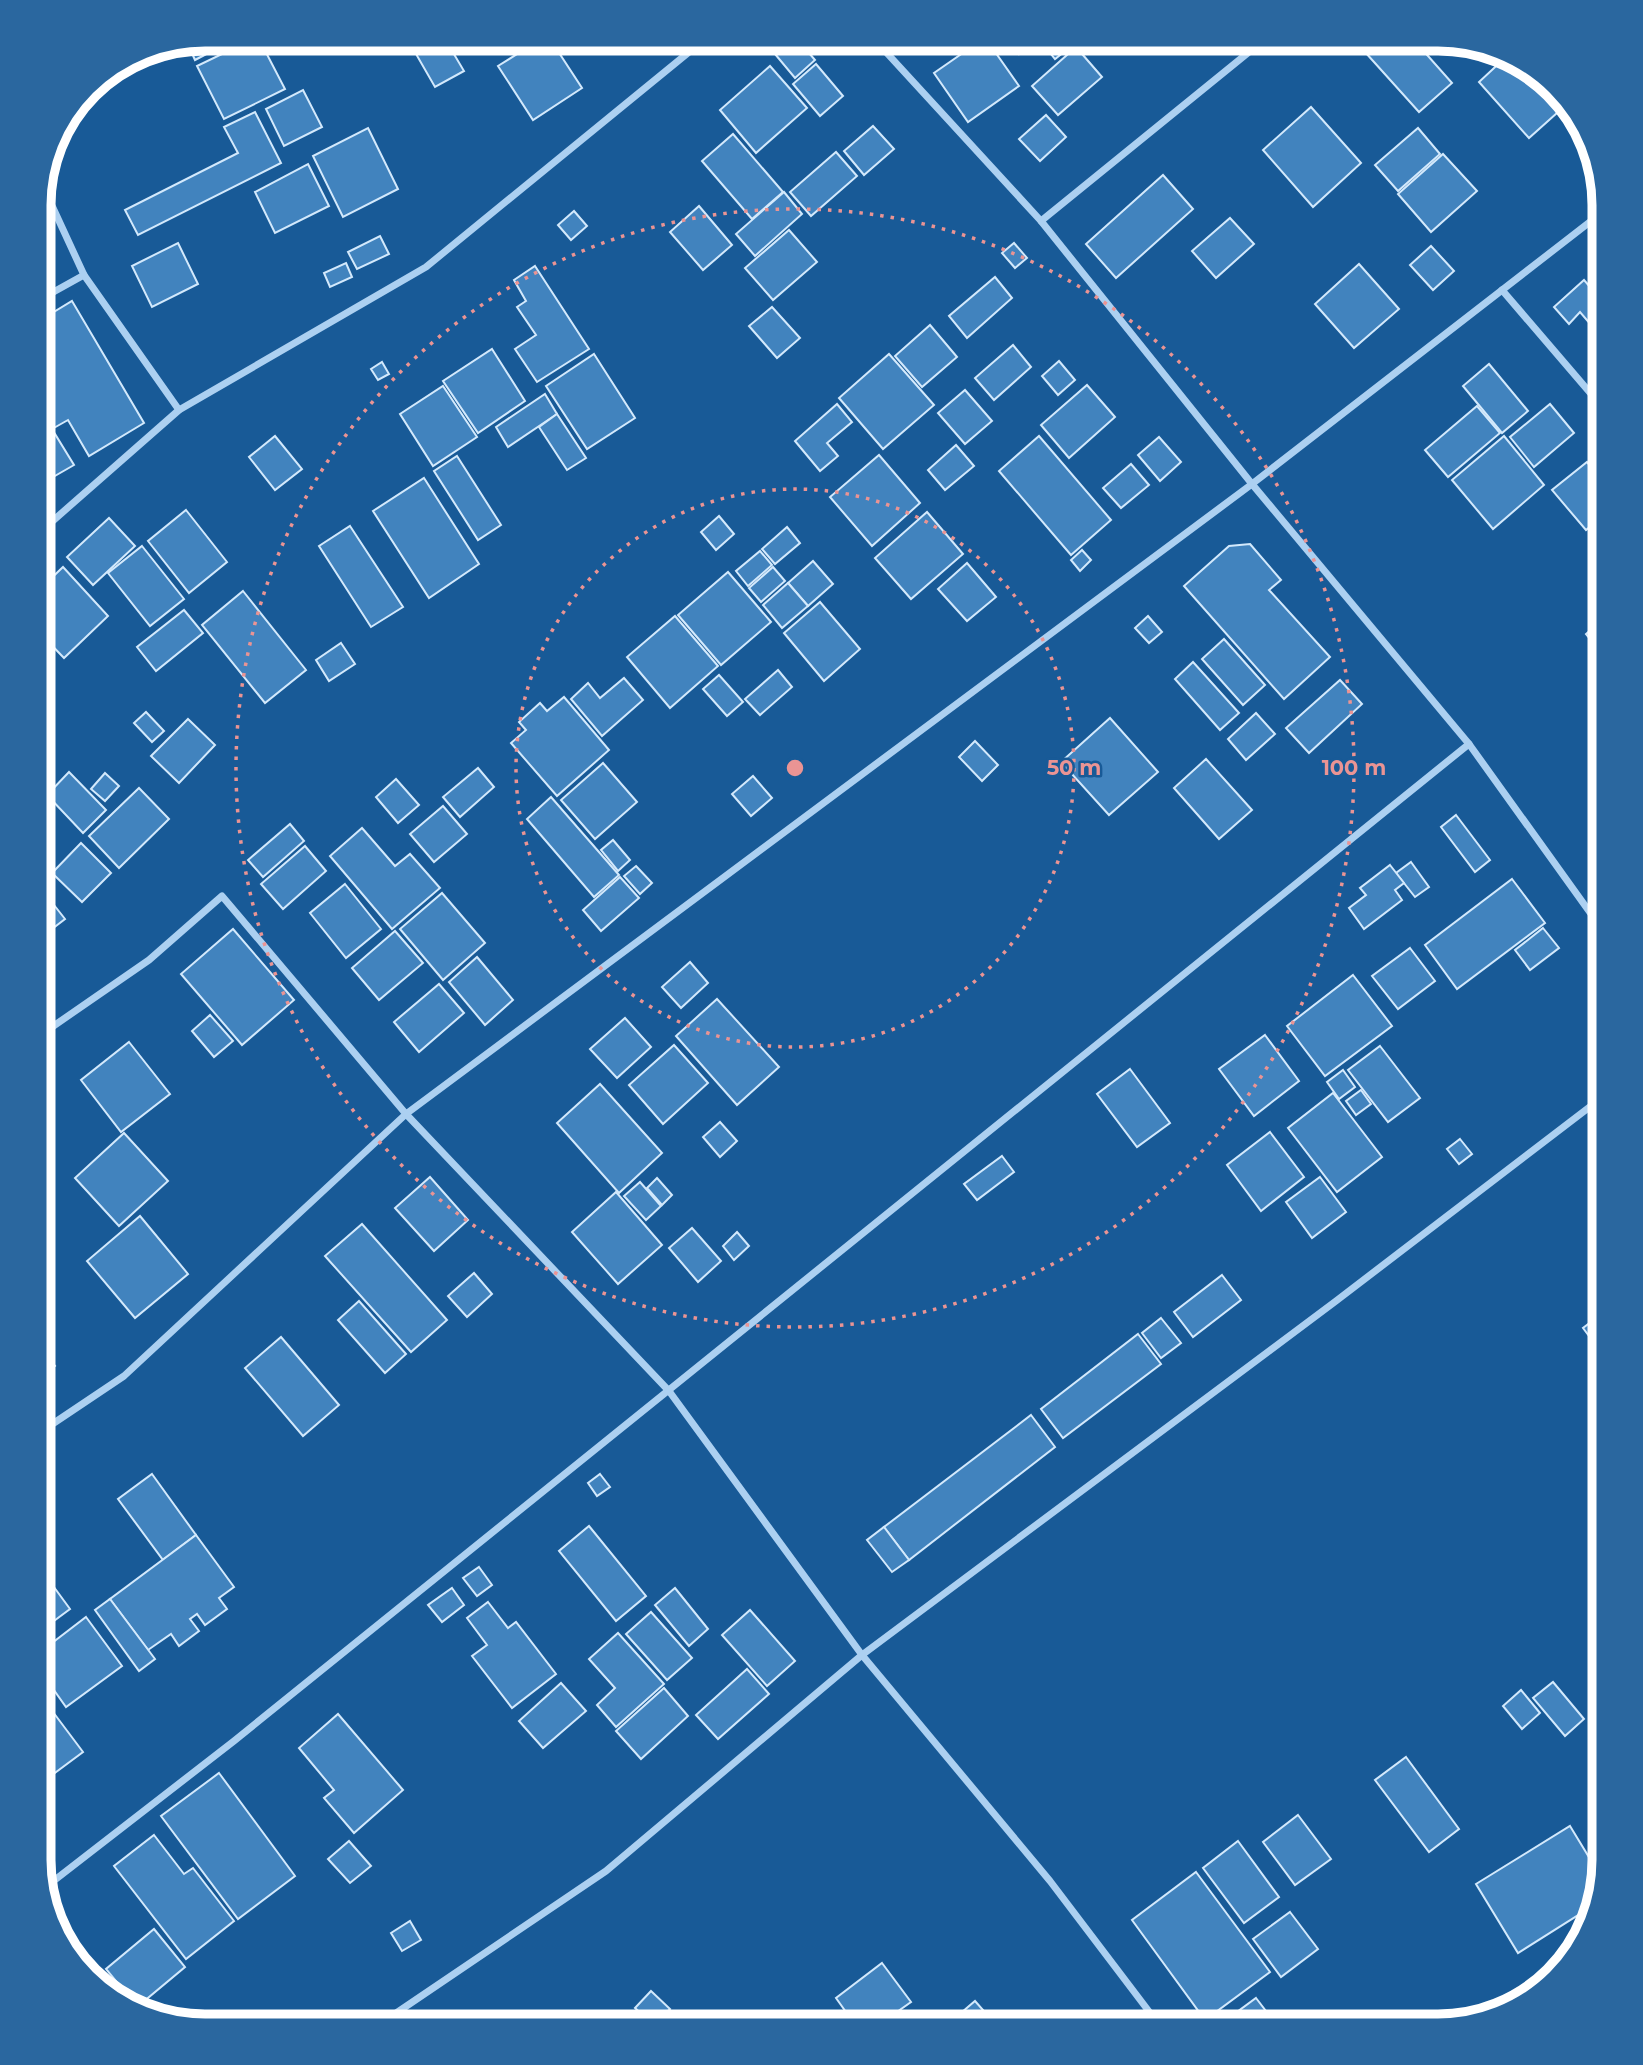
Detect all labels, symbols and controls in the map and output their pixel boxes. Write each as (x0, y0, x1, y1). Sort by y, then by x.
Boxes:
text: 50 m (1047, 755, 1101, 780)
text: 100 m (1322, 755, 1386, 780)
centre of rings (783, 756, 807, 780)

